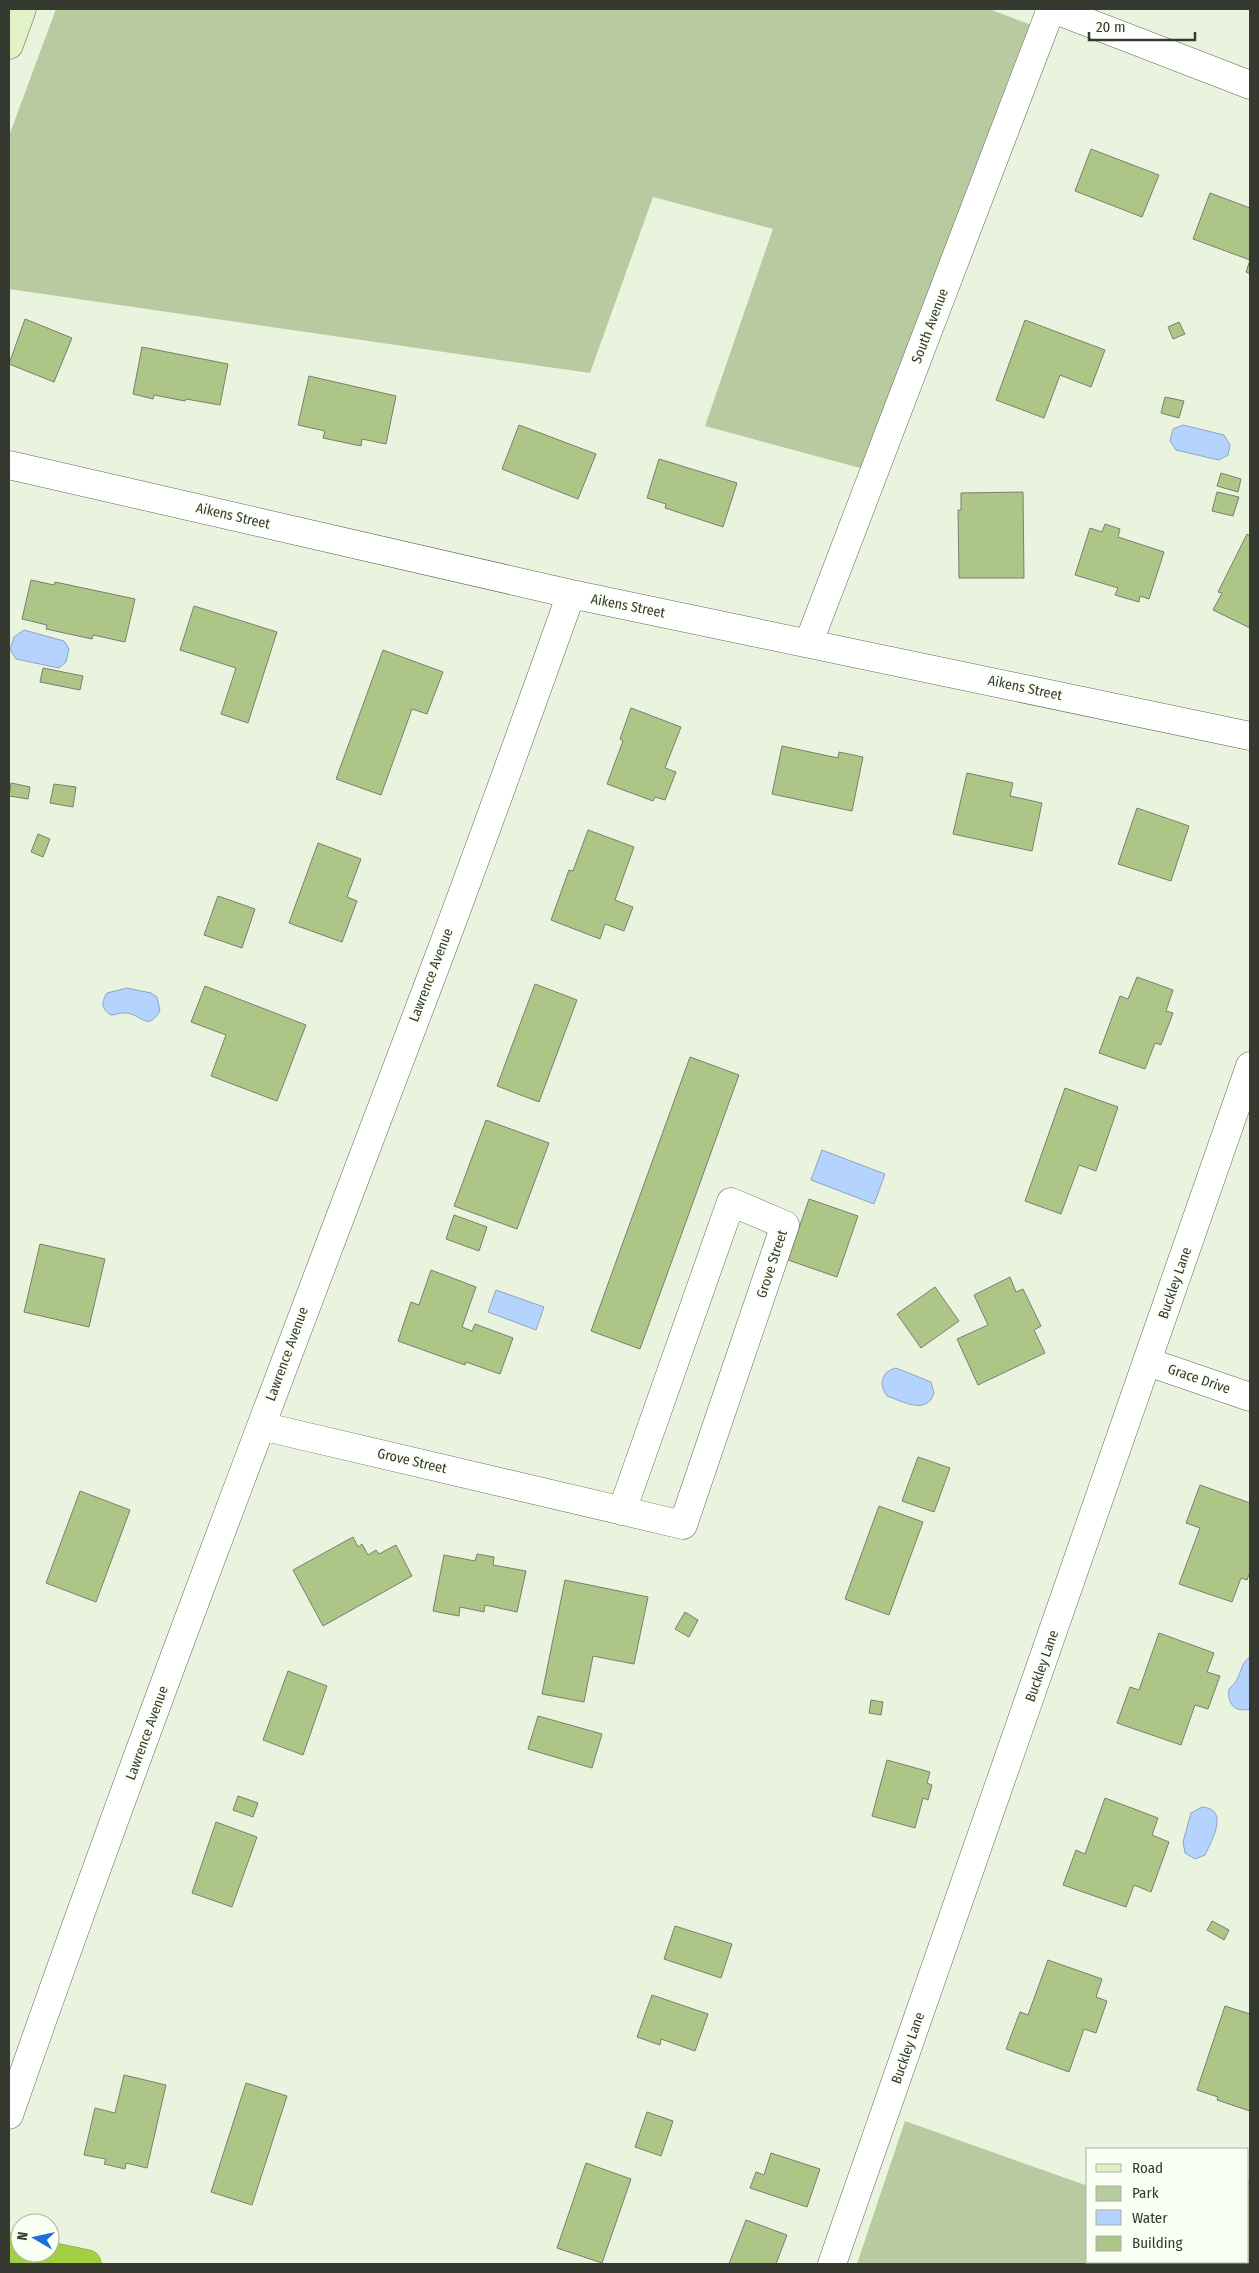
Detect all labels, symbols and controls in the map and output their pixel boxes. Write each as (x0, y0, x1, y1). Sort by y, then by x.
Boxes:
scale bar (1089, 10, 1195, 42)
text: 20 m (1096, 18, 1126, 36)
street label: South Avenue (908, 286, 952, 366)
street label: Aikens Street (194, 499, 272, 533)
street label: Aikens Street (589, 590, 667, 622)
street label: Aikens Street (986, 672, 1064, 704)
street label: Lawrence Avenue (405, 926, 457, 1024)
street label: Grove Street (753, 1227, 791, 1300)
street label: Buckley Lane (1155, 1245, 1195, 1321)
street label: Lawrence Avenue (262, 1305, 312, 1403)
street label: Grace Drive (1166, 1360, 1233, 1398)
street label: Grove Street (376, 1445, 449, 1477)
street label: Buckley Lane (1022, 1628, 1062, 1704)
street label: Lawrence Avenue (122, 1684, 172, 1782)
street label: Buckley Lane (888, 2010, 928, 2086)
legend (1086, 2148, 1249, 2263)
text: Road (1132, 2159, 1163, 2177)
text: Park (1132, 2184, 1159, 2202)
text: Water (1132, 2209, 1168, 2227)
north arrow (10, 2213, 60, 2263)
text: N (14, 2231, 32, 2242)
text: Building (1132, 2234, 1183, 2252)

